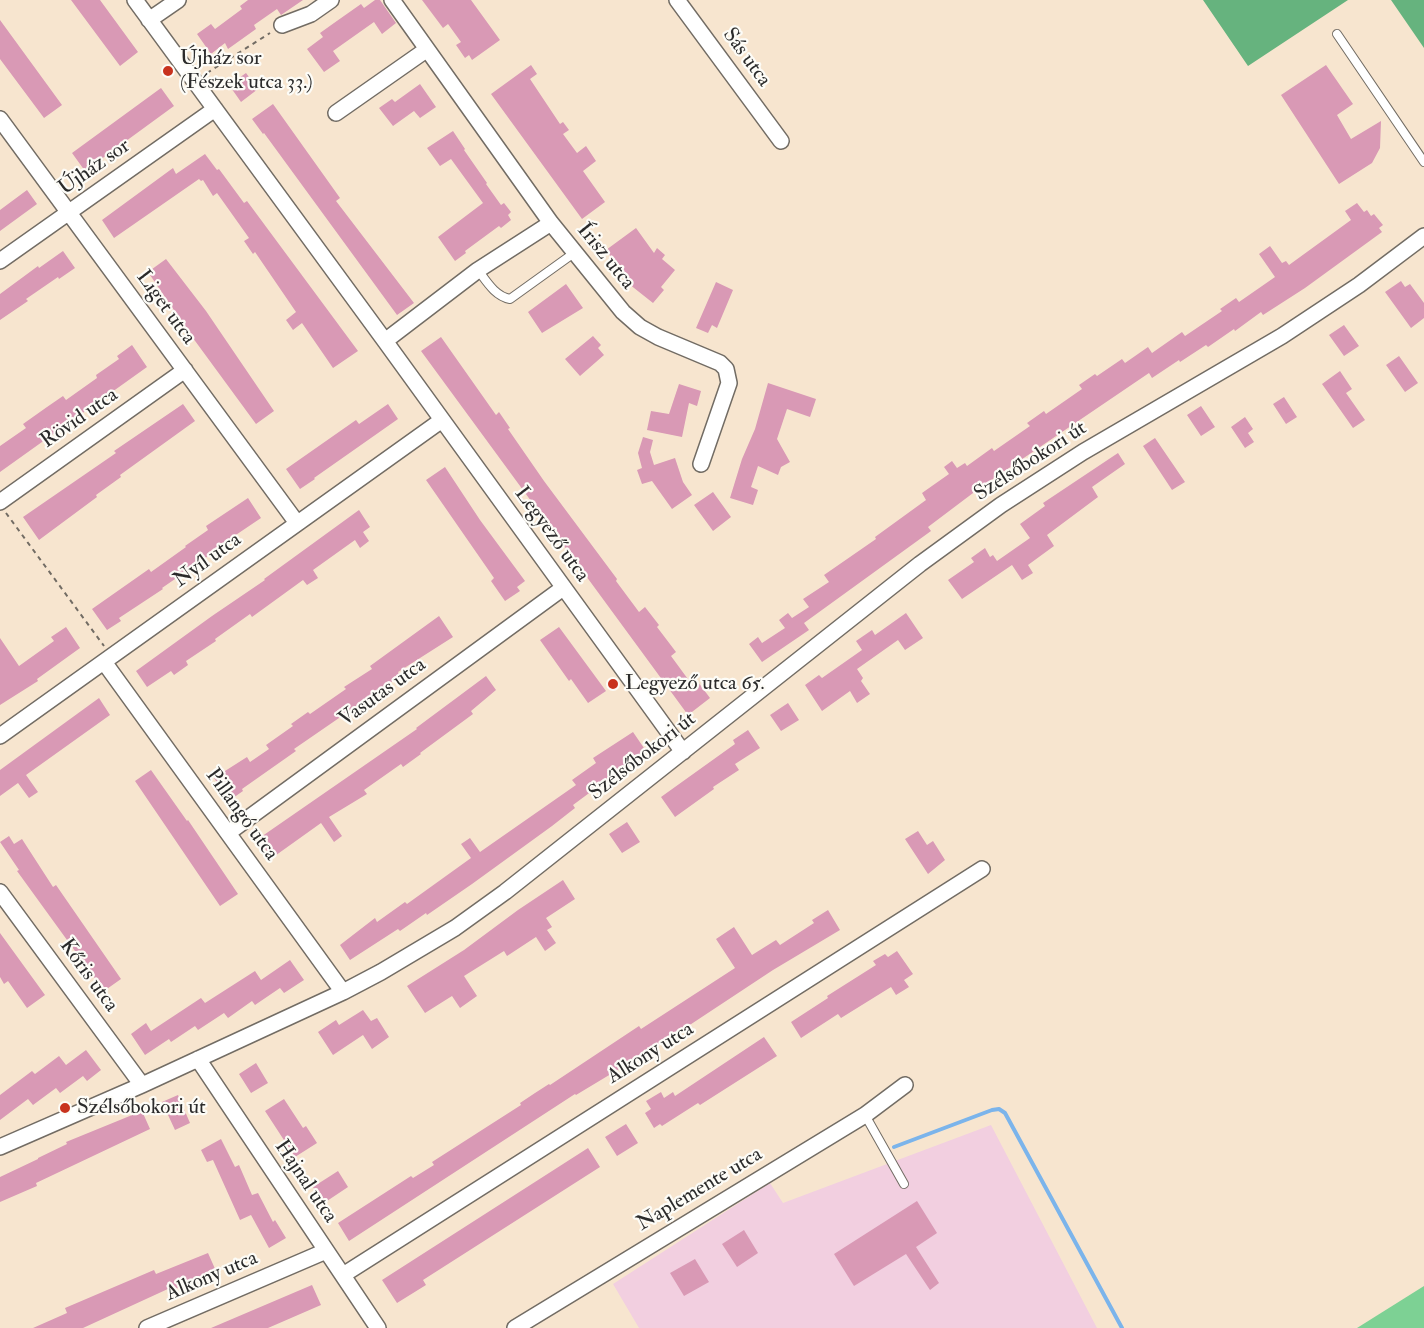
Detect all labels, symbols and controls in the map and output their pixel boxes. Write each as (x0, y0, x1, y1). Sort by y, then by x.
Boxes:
street label: Sás utca (716, 24, 776, 92)
place label: Újház sor (Fészek utca 33.) (180, 46, 313, 96)
marker: Újház sor (Fészek utca 33.) (161, 64, 175, 78)
street label: Újház sor (54, 134, 136, 202)
street label: Írisz utca (571, 219, 639, 295)
street label: Liget utca (130, 266, 200, 350)
street label: Rövid utca (36, 383, 124, 455)
street label: Szélsőbokori út (970, 416, 1092, 508)
street label: Legyező utca (508, 482, 594, 588)
street label: Nyíl utca (169, 528, 247, 594)
street label: Vasutas utca (335, 653, 431, 733)
place label: Legyező utca 65. (625, 671, 765, 697)
marker: Legyező utca 65. (606, 677, 620, 691)
street label: Szélsőbokori út (584, 707, 702, 807)
street label: Pillangó utca (199, 764, 283, 866)
street label: Kőris utca (53, 935, 123, 1017)
street label: Alkony utca (603, 1018, 699, 1090)
place label: Szélsőbokori út (77, 1095, 206, 1121)
marker: Szélsőbokori út (58, 1101, 72, 1115)
street label: Hajnal utca (268, 1136, 342, 1228)
street label: Naplemente utca (633, 1143, 767, 1237)
street label: Alkony utca (162, 1246, 262, 1308)

